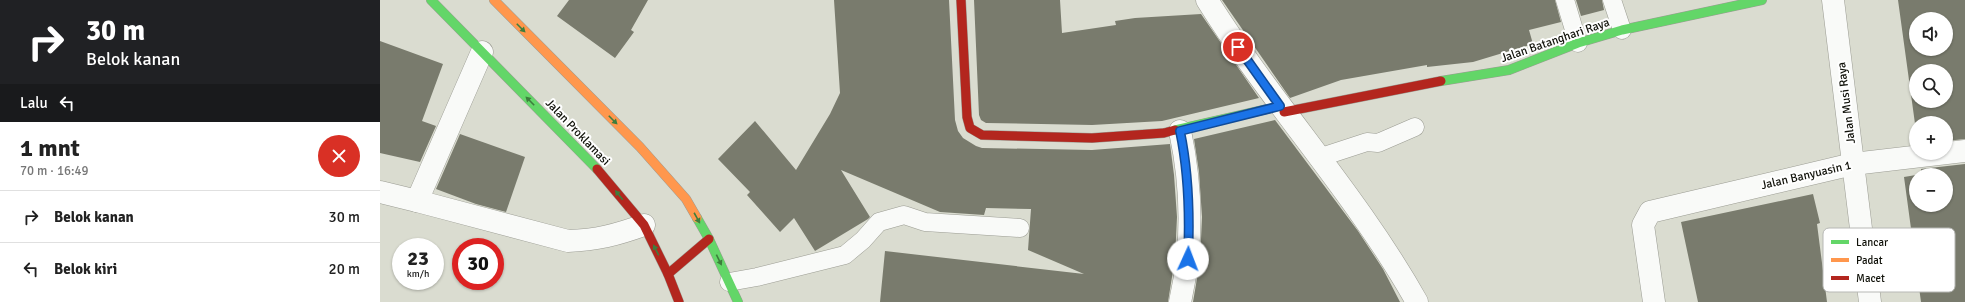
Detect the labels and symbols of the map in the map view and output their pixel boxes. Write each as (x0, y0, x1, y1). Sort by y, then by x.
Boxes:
street label: Jalan Batanghari Raya (1499, 15, 1612, 66)
one-way arrow (516, 23, 526, 33)
pin (1221, 30, 1255, 64)
street label: Jalan Musi Raya (1834, 61, 1859, 145)
one-way arrow (525, 96, 535, 106)
street label: Jalan Proklamasi (542, 96, 613, 169)
one-way arrow (608, 115, 618, 124)
street label: Jalan Banyuasin 1 (1760, 158, 1853, 193)
one-way arrow (615, 190, 623, 201)
one-way arrow (693, 212, 700, 224)
legend (1823, 228, 1955, 292)
text: Lancar (1856, 236, 1888, 249)
speed limit sign: 30 (452, 238, 504, 290)
position arrow (1167, 238, 1209, 280)
one-way arrow (653, 244, 659, 255)
text: Padat (1856, 254, 1883, 267)
one-way arrow (716, 255, 722, 266)
text: Macet (1856, 272, 1885, 285)

